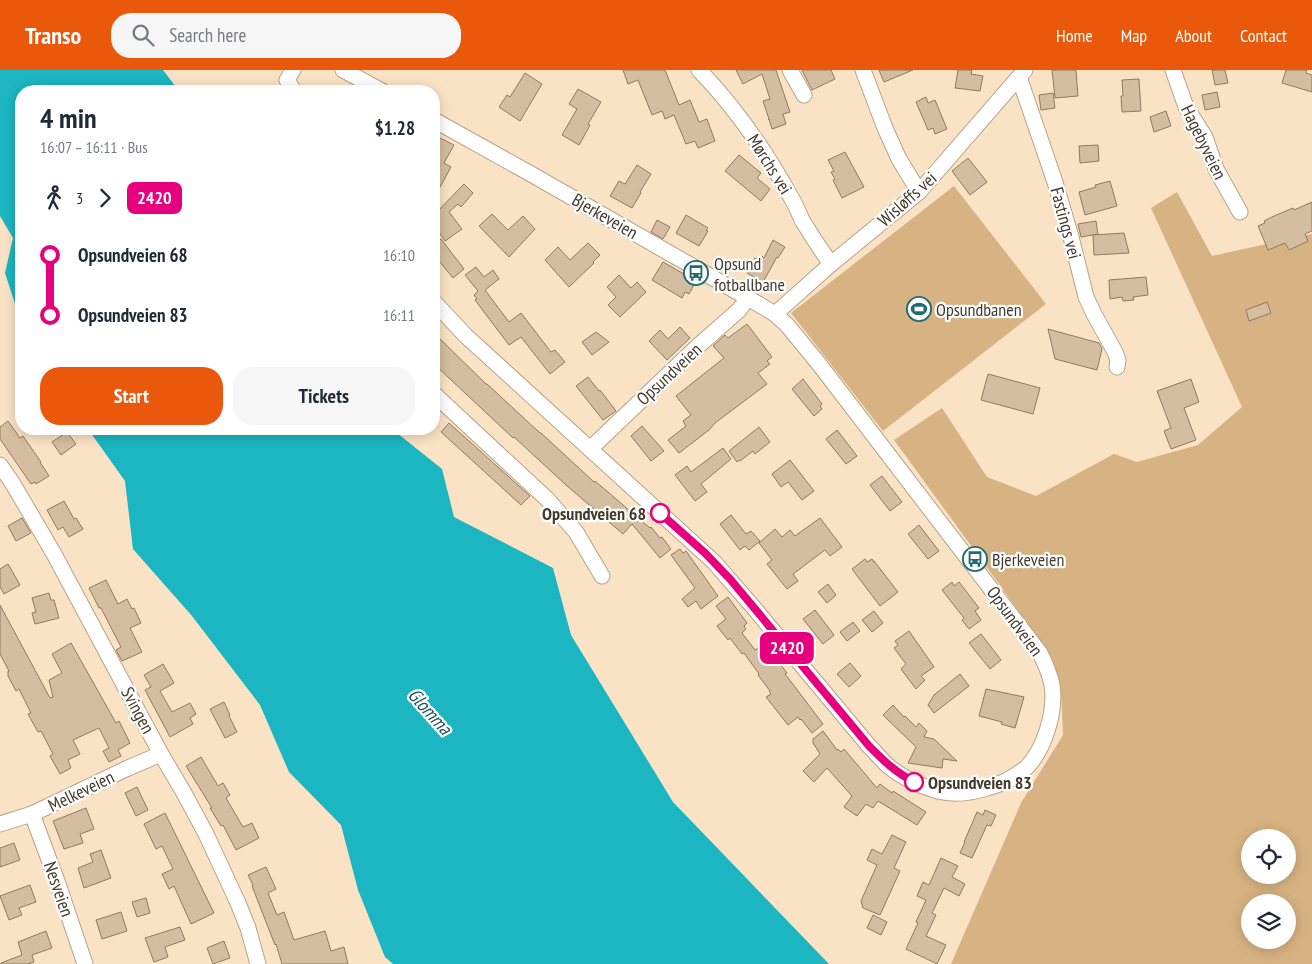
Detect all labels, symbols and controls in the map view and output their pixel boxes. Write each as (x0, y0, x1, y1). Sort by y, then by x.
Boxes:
search box (111, 13, 461, 58)
text: Transo (25, 20, 81, 51)
icon: search (129, 21, 157, 49)
text: Search here (169, 23, 246, 47)
text: Home (1056, 24, 1093, 47)
text: Map (1121, 24, 1147, 47)
text: About (1175, 24, 1212, 47)
text: Contact (1240, 24, 1287, 47)
text: 4 min (40, 99, 97, 136)
street label: Hagebyveien (1176, 101, 1232, 183)
text: $1.28 (375, 116, 415, 140)
street label: Mørchs vei (743, 130, 797, 198)
text: 16:07 – 16:11 · Bus (40, 137, 148, 157)
street label: Wisløffs vei (873, 167, 941, 231)
icon: walk (40, 184, 68, 212)
icon: forward (91, 184, 119, 212)
street label: Fastings vei (1045, 185, 1087, 261)
text: 2420 (137, 186, 172, 209)
text: 3 (76, 188, 83, 208)
street label: Bjerkeveien (568, 188, 642, 244)
text: Opsundveien 68 (78, 243, 188, 267)
text: 16:10 (383, 245, 415, 265)
place label: Opsund fotballbane (714, 252, 785, 296)
bus stop icon: Opsund fotballbane (683, 260, 709, 286)
sports icon: Opsundbanen (906, 296, 932, 322)
place label: Opsundbanen (936, 298, 1022, 321)
text: Opsundveien 83 (78, 303, 188, 327)
text: 16:11 (383, 305, 415, 325)
street label: Opsundveien (632, 338, 706, 410)
button: Start (40, 367, 223, 425)
button: Tickets (233, 367, 415, 425)
place label: Opsundveien 68 (542, 502, 646, 525)
marker: Opsundveien 68 (650, 503, 670, 523)
bus stop icon: Bjerkeveien (962, 546, 988, 572)
place label: Bjerkeveien (992, 548, 1064, 571)
street label: Opsundveien (982, 581, 1048, 661)
line badge: 2420 (752, 632, 822, 664)
text: 2420 (770, 636, 804, 659)
street label: Svingen (116, 683, 160, 737)
water label: Glomma (403, 683, 458, 740)
street label: Melkeveien (44, 765, 118, 817)
place label: Opsundveien 83 (928, 771, 1032, 794)
marker: Opsundveien 83 (904, 772, 924, 792)
map controls (1241, 829, 1296, 949)
button: locate (1241, 829, 1296, 884)
street label: Nesveien (39, 858, 79, 920)
button: layers (1241, 894, 1296, 949)

